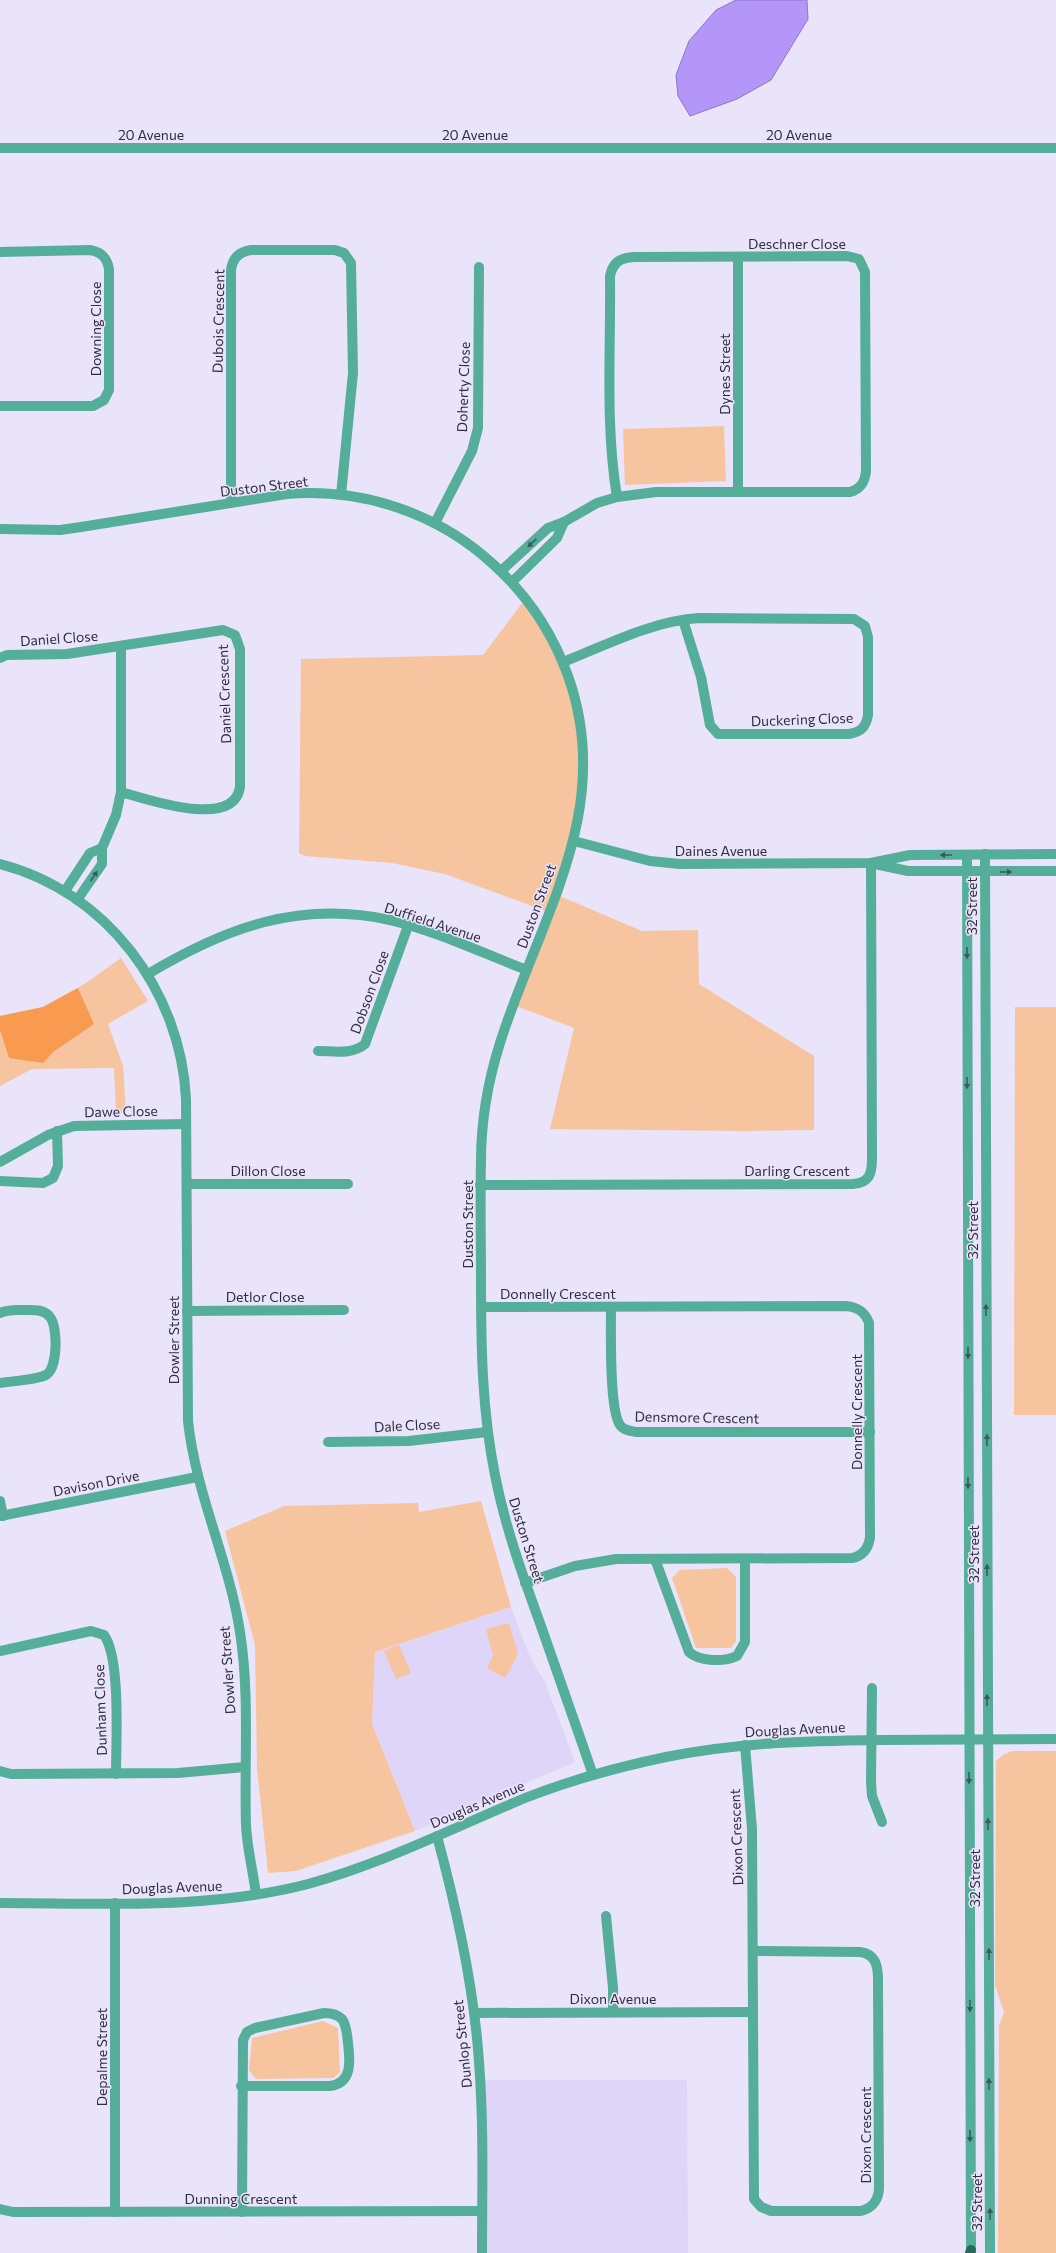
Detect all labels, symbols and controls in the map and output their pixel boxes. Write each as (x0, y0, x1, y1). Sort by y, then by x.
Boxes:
street label: 20 Avenue (118, 126, 184, 143)
street label: 20 Avenue (442, 126, 508, 143)
street label: 20 Avenue (766, 126, 832, 143)
street label: Deschner Close (748, 235, 846, 252)
street label: Dubois Crescent (209, 269, 227, 373)
street label: Downing Close (87, 282, 104, 376)
street label: Dynes Street (716, 333, 733, 415)
street label: Doherty Close (453, 341, 473, 433)
street label: Duston Street (219, 472, 309, 500)
one-way arrow (527, 538, 537, 548)
street label: Daniel Close (19, 627, 99, 649)
street label: Daniel Crescent (214, 644, 234, 744)
street label: Duckering Close (751, 709, 853, 729)
street label: Daines Avenue (675, 842, 767, 859)
one-way arrow (939, 852, 952, 858)
street label: Duston Street (513, 861, 559, 951)
one-way arrow (1000, 869, 1013, 875)
one-way arrow (90, 871, 98, 881)
street label: 32 Street (963, 877, 980, 935)
street label: Duffield Avenue (382, 898, 484, 946)
one-way arrow (964, 947, 970, 960)
street label: Dobson Close (346, 948, 392, 1036)
one-way arrow (964, 1077, 970, 1090)
street label: Dawe Close (84, 1102, 158, 1120)
street label: Dillon Close (230, 1162, 306, 1179)
street label: Darling Crescent (744, 1162, 850, 1179)
street label: Duston Street (459, 1179, 476, 1268)
street label: 32 Street (964, 1201, 981, 1259)
street label: Donnelly Crescent (500, 1285, 616, 1302)
street label: Detlor Close (226, 1288, 304, 1305)
street label: Dowler Street (165, 1296, 182, 1384)
one-way arrow (983, 1303, 989, 1316)
one-way arrow (965, 1347, 971, 1360)
street label: Donnelly Crescent (848, 1354, 865, 1470)
street label: Densmore Crescent (634, 1407, 760, 1427)
street label: Dale Close (373, 1415, 441, 1435)
one-way arrow (984, 1433, 990, 1446)
street label: Davison Drive (51, 1466, 141, 1500)
one-way arrow (965, 1477, 971, 1490)
street label: Duston Street (506, 1495, 548, 1585)
street label: 32 Street (965, 1525, 982, 1583)
one-way arrow (984, 1563, 990, 1576)
street label: Dowler Street (215, 1625, 239, 1715)
street label: Dunham Close (90, 1664, 110, 1756)
one-way arrow (984, 1693, 990, 1706)
street label: Douglas Avenue (744, 1718, 846, 1740)
one-way arrow (966, 1772, 972, 1785)
street label: Douglas Avenue (427, 1777, 527, 1831)
street label: Dixon Crescent (726, 1788, 746, 1886)
one-way arrow (985, 1817, 991, 1830)
street label: 32 Street (966, 1849, 983, 1907)
street label: Douglas Avenue (121, 1877, 223, 1897)
one-way arrow (986, 1947, 992, 1960)
street label: Dixon Avenue (570, 1990, 656, 2007)
street label: Dunlop Street (449, 1999, 475, 2089)
one-way arrow (967, 2000, 973, 2013)
street label: Depalme Street (93, 2007, 110, 2106)
one-way arrow (986, 2077, 992, 2090)
street label: Dixon Crescent (857, 2086, 874, 2183)
one-way arrow (967, 2130, 973, 2143)
street label: 32 Street (968, 2173, 985, 2231)
street label: Dunning Crescent (185, 2190, 298, 2207)
one-way arrow (987, 2207, 993, 2220)

